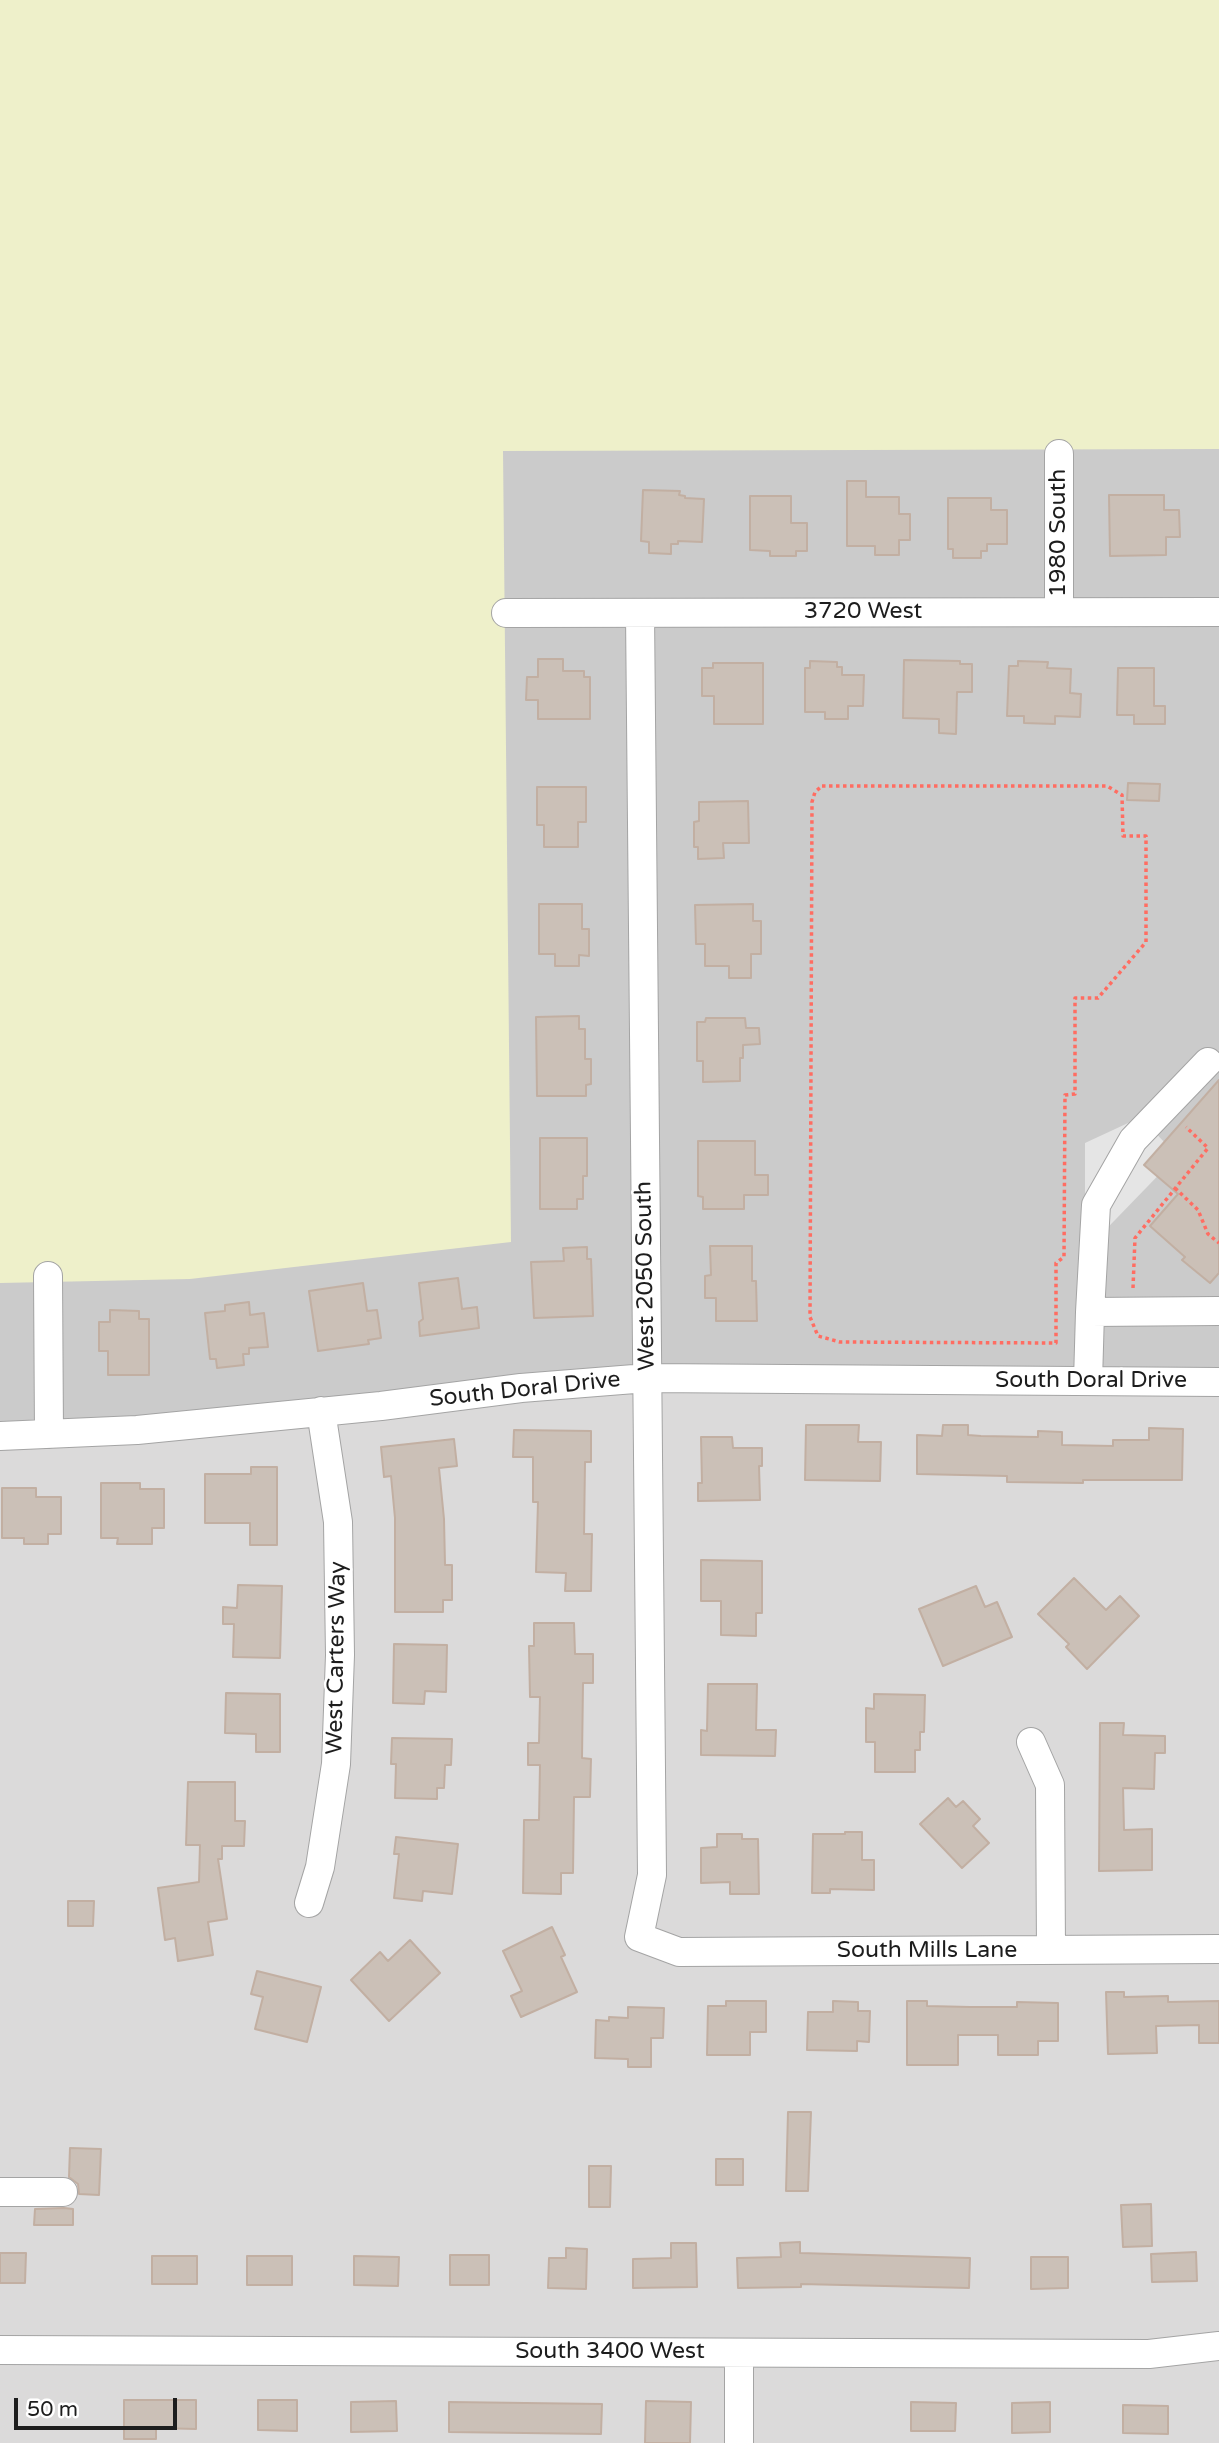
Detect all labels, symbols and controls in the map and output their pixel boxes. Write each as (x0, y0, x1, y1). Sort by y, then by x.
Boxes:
street label: 1980 South (1045, 469, 1073, 597)
street label: 3720 West (804, 598, 922, 626)
street label: West 2050 South (631, 1181, 661, 1371)
street label: South Doral Drive (428, 1366, 622, 1414)
street label: South Doral Drive (995, 1367, 1187, 1395)
street label: West Carters Way (322, 1561, 352, 1755)
street label: South Mills Lane (837, 1937, 1017, 1965)
street label: South 3400 West (515, 2338, 705, 2366)
scale bar (18, 2384, 180, 2428)
text: 50 m (27, 2397, 78, 2422)

